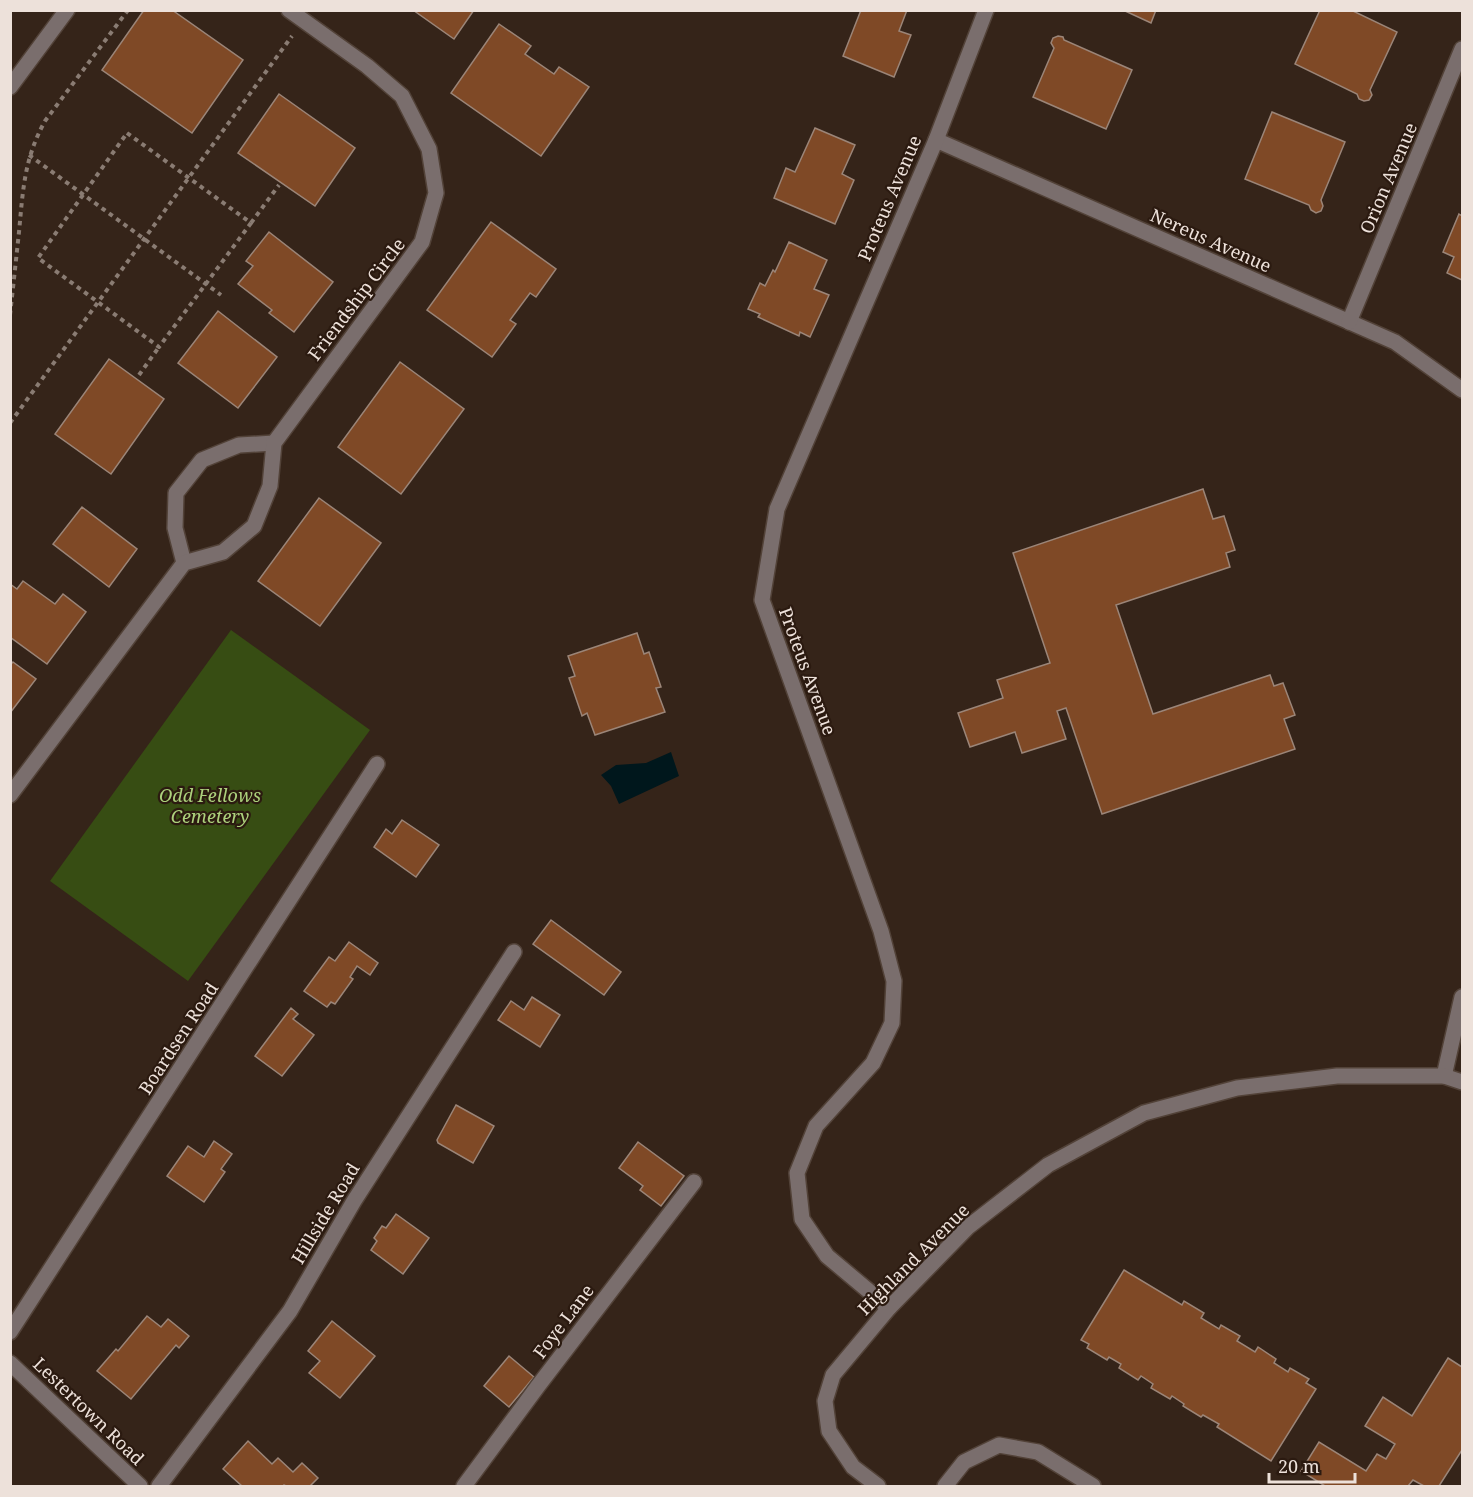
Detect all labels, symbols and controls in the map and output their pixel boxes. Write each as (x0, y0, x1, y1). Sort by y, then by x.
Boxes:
street label: Orion Avenue (1354, 119, 1422, 237)
street label: Proteus Avenue (852, 132, 926, 264)
street label: Nereus Avenue (1147, 203, 1275, 277)
street label: Friendship Circle (302, 233, 410, 365)
street label: Proteus Avenue (774, 604, 842, 738)
park label: Odd Fellows Cemetery (159, 783, 261, 828)
street label: Boardsen Road (133, 977, 223, 1099)
street label: Hillside Road (285, 1158, 365, 1268)
street label: Highland Avenue (852, 1198, 974, 1320)
street label: Foye Lane (527, 1279, 599, 1363)
street label: Lestertown Road (28, 1352, 150, 1470)
scale bar (1269, 1446, 1354, 1484)
text: 20 m (1278, 1454, 1320, 1478)

